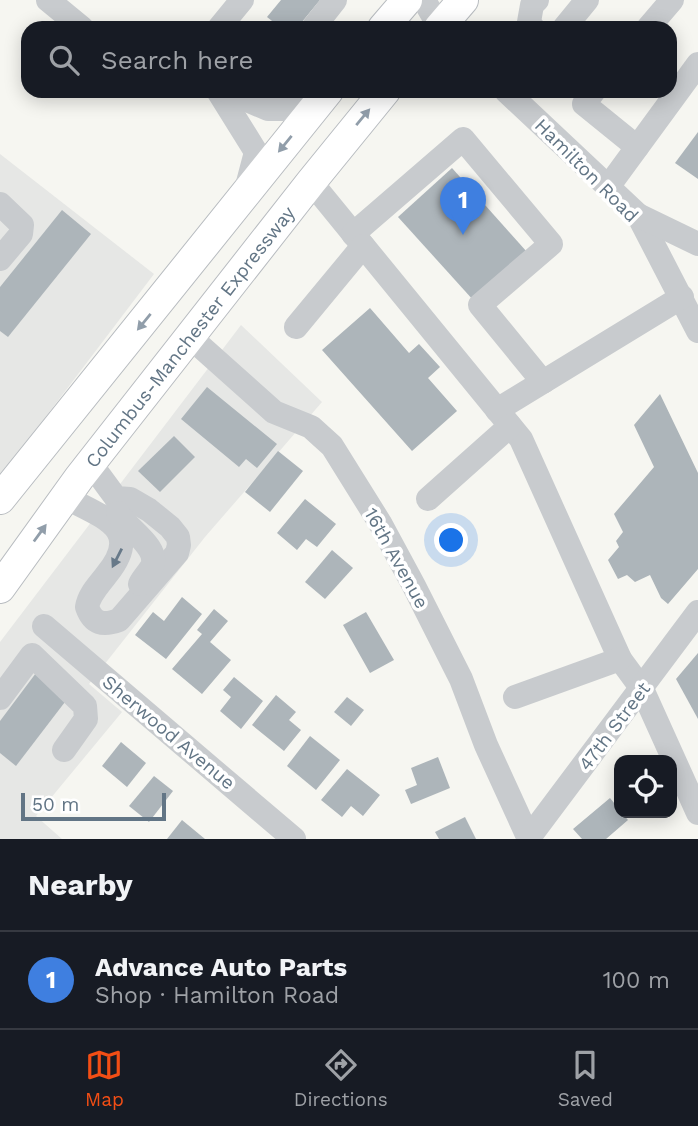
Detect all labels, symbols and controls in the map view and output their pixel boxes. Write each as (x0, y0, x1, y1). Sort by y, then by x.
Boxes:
search box (21, 21, 677, 98)
icon: search (45, 41, 83, 79)
text: Search here (101, 45, 253, 75)
one-way arrow (355, 108, 370, 126)
street label: Hamilton Road (530, 114, 643, 227)
one-way arrow (278, 135, 293, 152)
pin: 1 (440, 177, 486, 235)
street label: Columbus-Manchester Expressway (81, 201, 300, 472)
one-way arrow (136, 312, 151, 330)
street label: 16th Avenue (359, 504, 434, 613)
your location (434, 523, 468, 557)
one-way arrow (32, 524, 46, 542)
one-way arrow (111, 547, 123, 568)
street label: Sherwood Avenue (98, 670, 240, 795)
street label: 47th Street (574, 678, 655, 775)
map controls (614, 755, 677, 818)
button: locate (614, 755, 677, 818)
scale bar (21, 790, 166, 822)
text: 50 m (32, 793, 79, 816)
text: Nearby (28, 867, 133, 902)
text: Advance Auto Parts (95, 952, 347, 982)
text: 1 (46, 967, 56, 994)
text: 100 m (603, 967, 670, 994)
text: Shop · Hamilton Road (95, 982, 339, 1009)
tab: Map (85, 1046, 124, 1111)
tab: Directions (294, 1046, 388, 1111)
tab: Saved (558, 1046, 613, 1111)

